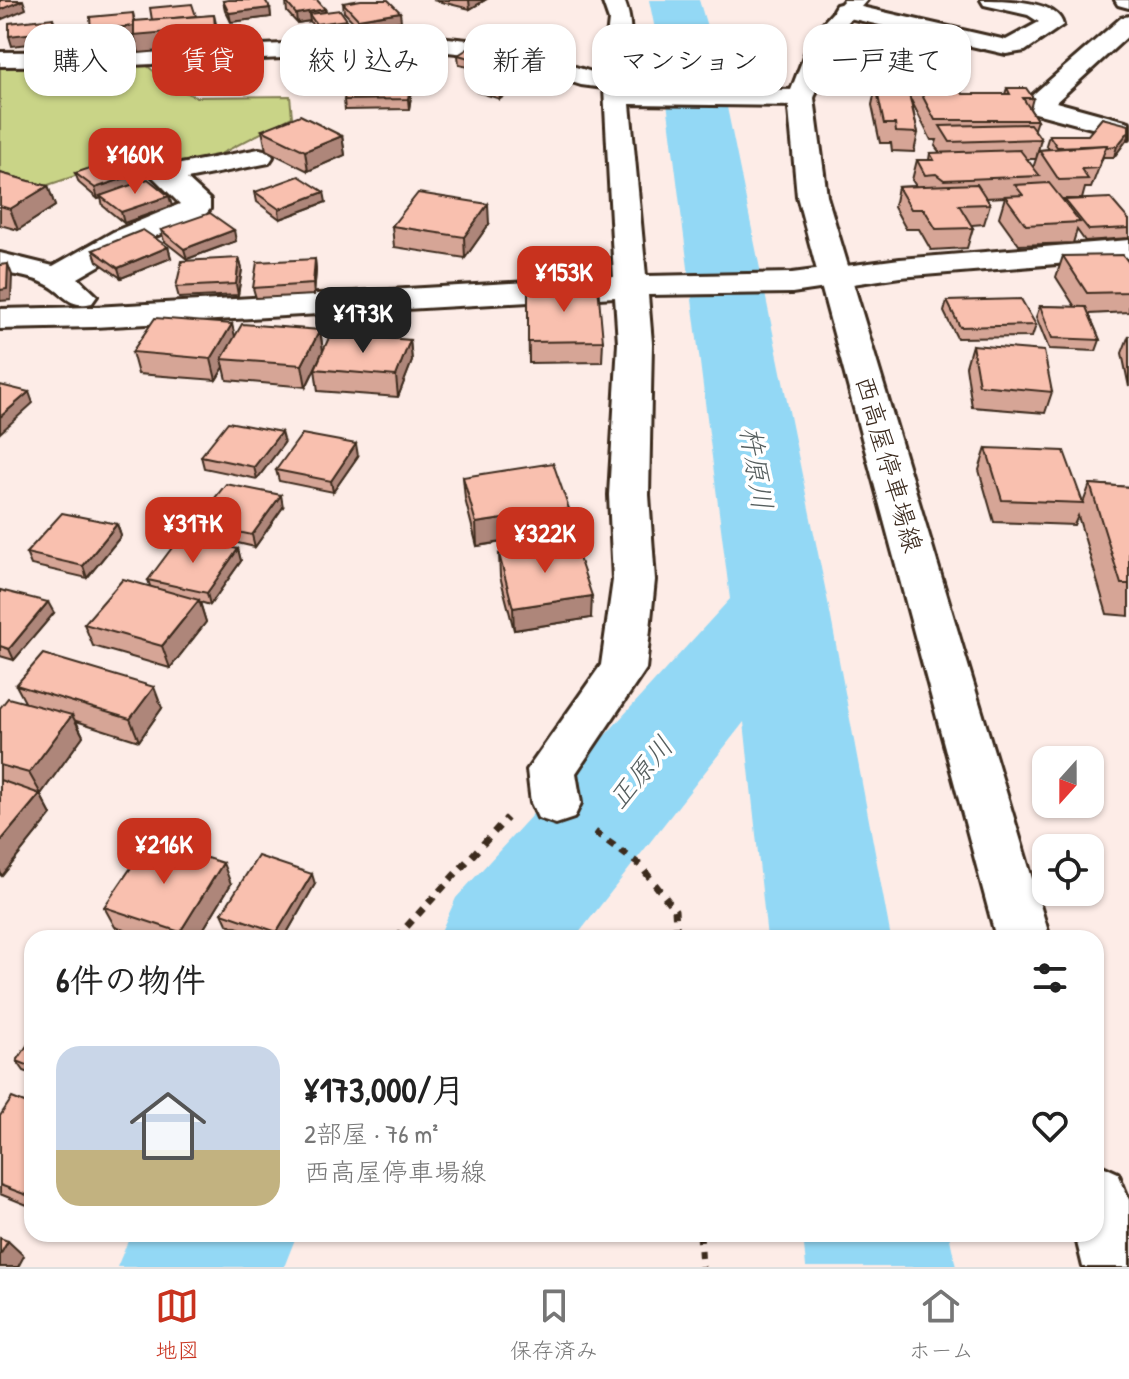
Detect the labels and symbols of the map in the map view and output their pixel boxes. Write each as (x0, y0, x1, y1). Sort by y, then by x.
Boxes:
pin: ¥160K (79, 128, 191, 196)
pin: ¥153K (508, 246, 620, 314)
pin: ¥173K (307, 287, 419, 355)
street label: 西高屋停車場線 (848, 372, 931, 556)
water label: 杵原川 (732, 424, 782, 512)
pin: ¥317K (137, 497, 249, 565)
pin: ¥322K (489, 507, 601, 575)
water label: 正原川 (598, 728, 682, 816)
north arrow (1032, 746, 1104, 818)
pin: ¥216K (108, 818, 220, 886)

